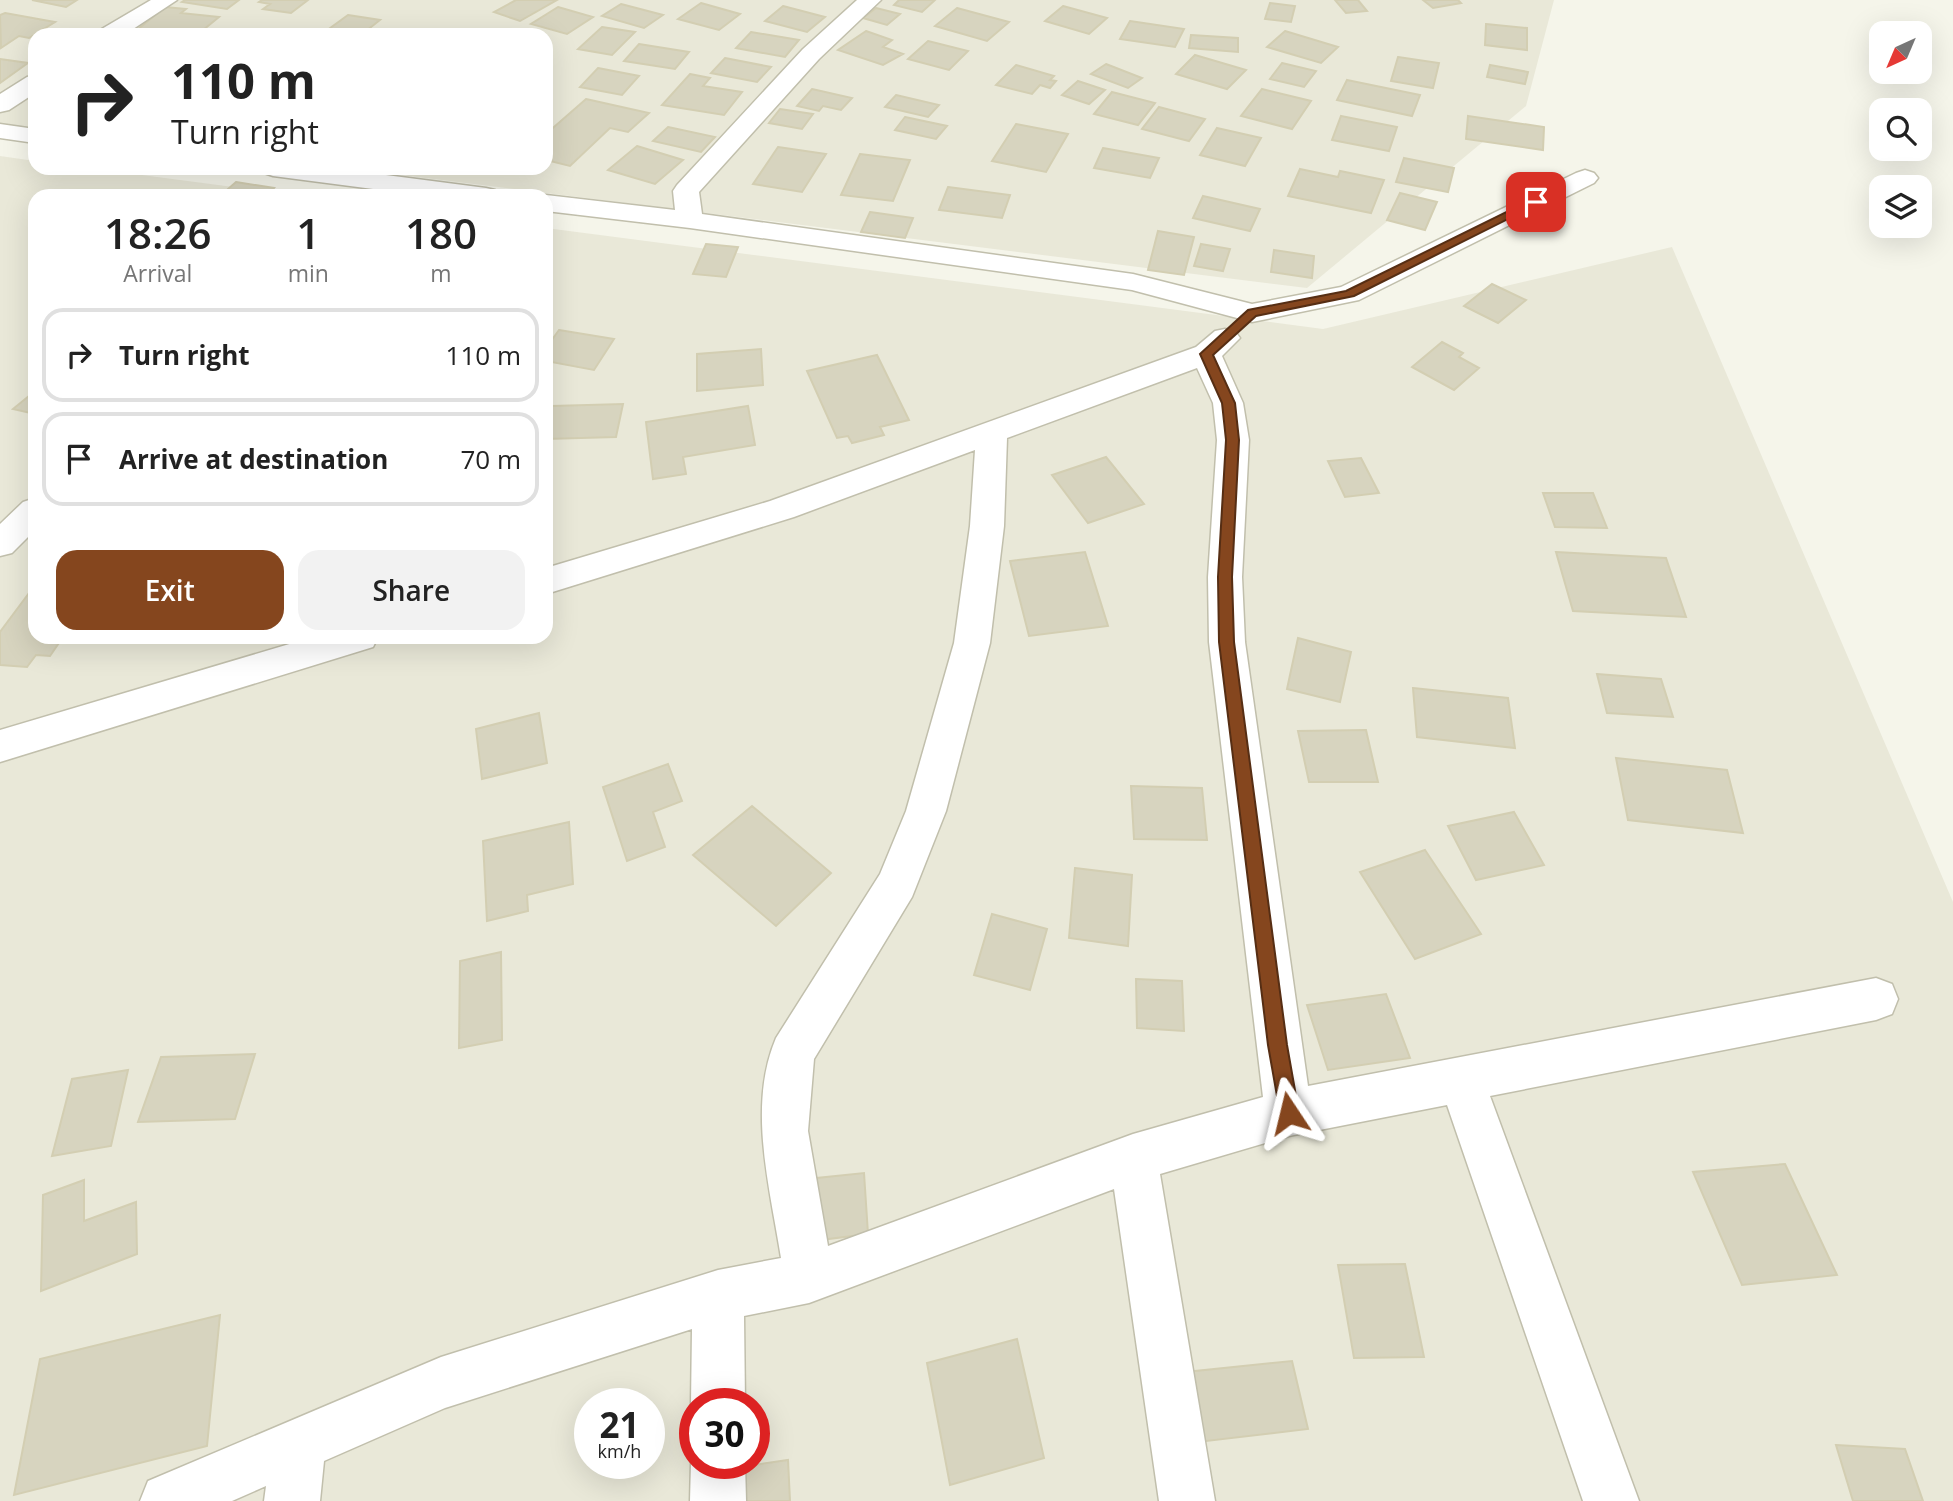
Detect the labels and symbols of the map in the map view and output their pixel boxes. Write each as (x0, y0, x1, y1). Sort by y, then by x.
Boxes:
north arrow (1869, 21, 1932, 84)
pin (1506, 172, 1566, 232)
position arrow (1252, 1076, 1326, 1150)
speed limit sign: 30 (679, 1388, 770, 1479)

